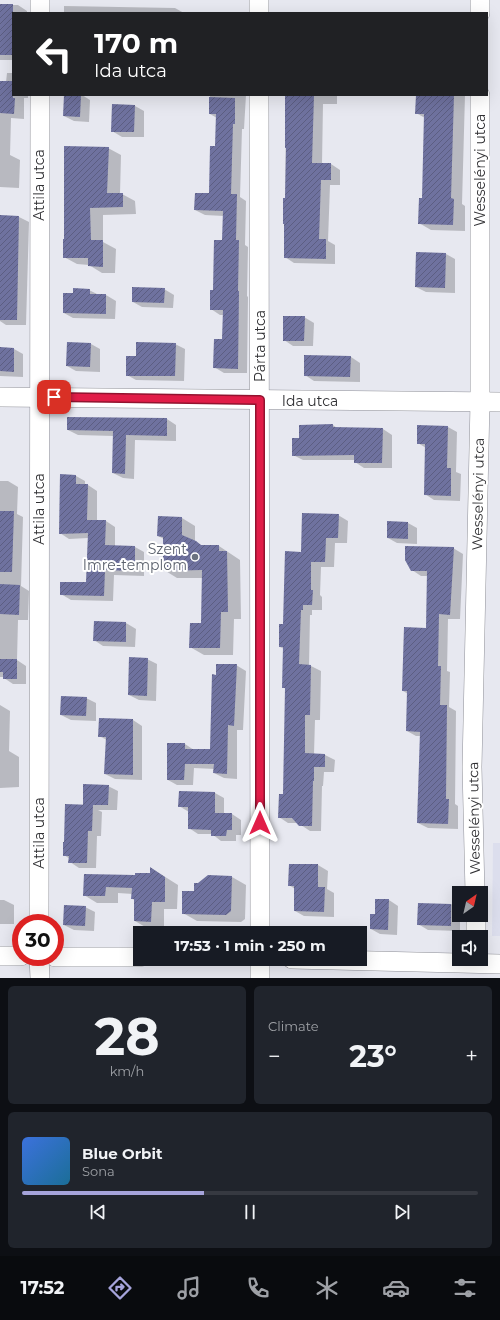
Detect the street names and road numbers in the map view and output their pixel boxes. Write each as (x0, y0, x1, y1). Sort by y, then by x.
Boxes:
street label: Wesselényi utca (471, 114, 489, 226)
street label: Attila utca (30, 149, 48, 221)
street label: Párta utca (251, 310, 269, 382)
street label: Ida utca (282, 392, 338, 410)
street label: Wesselényi utca (468, 437, 488, 551)
street label: Attila utca (30, 473, 48, 545)
street label: Wesselényi utca (464, 761, 484, 875)
street label: Attila utca (30, 797, 48, 869)

